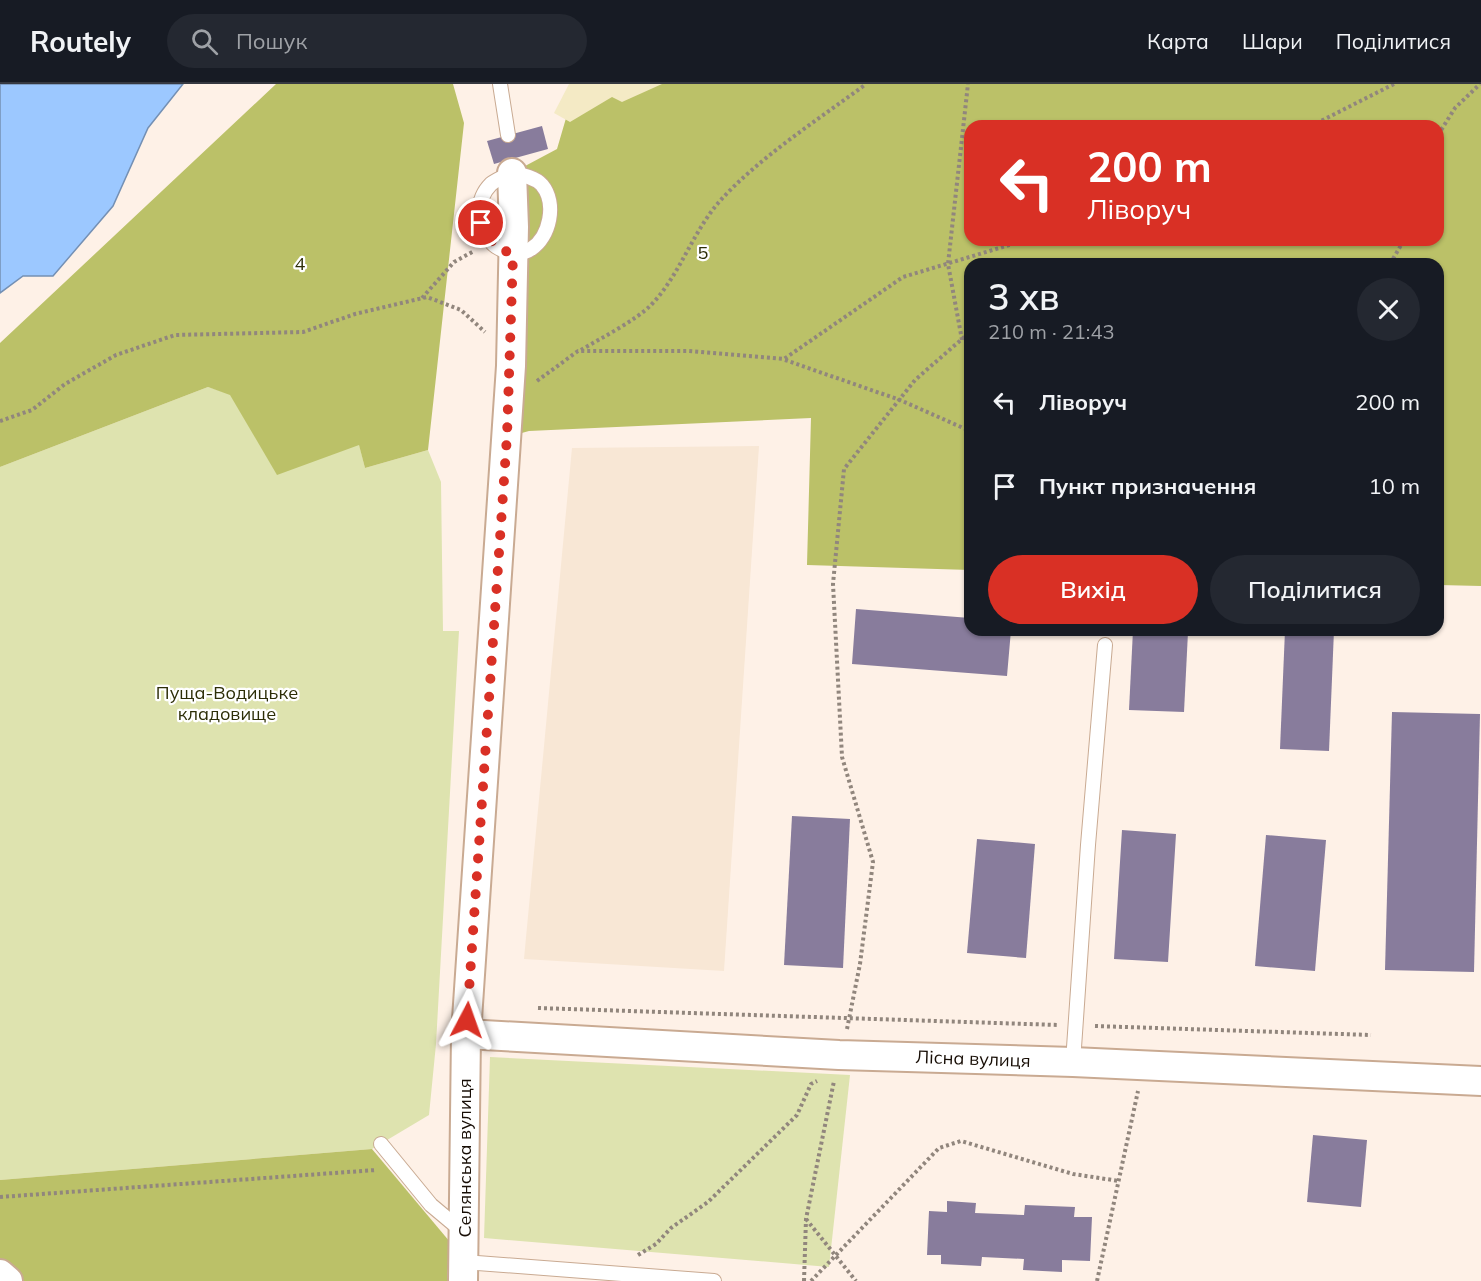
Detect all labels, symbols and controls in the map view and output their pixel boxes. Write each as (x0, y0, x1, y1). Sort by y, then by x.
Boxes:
search box (167, 14, 587, 68)
text: Routely (30, 24, 131, 59)
icon: search (188, 25, 221, 58)
text: Пошук (236, 27, 307, 55)
text: Карта (1147, 28, 1209, 54)
text: Шари (1242, 28, 1303, 54)
text: Поділитися (1336, 28, 1451, 54)
text: 200 m (1087, 140, 1212, 193)
icon: left (988, 144, 1066, 222)
text: Ліворуч (1087, 192, 1191, 226)
pin (455, 197, 506, 248)
icon: arrive (464, 206, 497, 239)
park label: 5 (698, 241, 709, 264)
park label: 4 (295, 252, 306, 275)
text: 3 хв (988, 274, 1060, 319)
button: close (1357, 278, 1420, 341)
text: 210 m · 21:43 (988, 319, 1114, 344)
icon: left (988, 386, 1021, 419)
text: Ліворуч (1039, 388, 1127, 416)
text: 200 m (1355, 388, 1420, 416)
icon: arrive (988, 470, 1021, 503)
text: Пункт призначення (1039, 472, 1256, 500)
text: 10 m (1369, 472, 1420, 500)
button: Вихід (988, 555, 1198, 624)
button: Поділитися (1210, 555, 1420, 624)
park label: Пуща-Водицьке кладовище (156, 681, 298, 725)
position arrow (435, 988, 499, 1052)
street label: Лісна вулиця (915, 1045, 1031, 1072)
street label: Селянська вулиця (453, 1078, 476, 1238)

